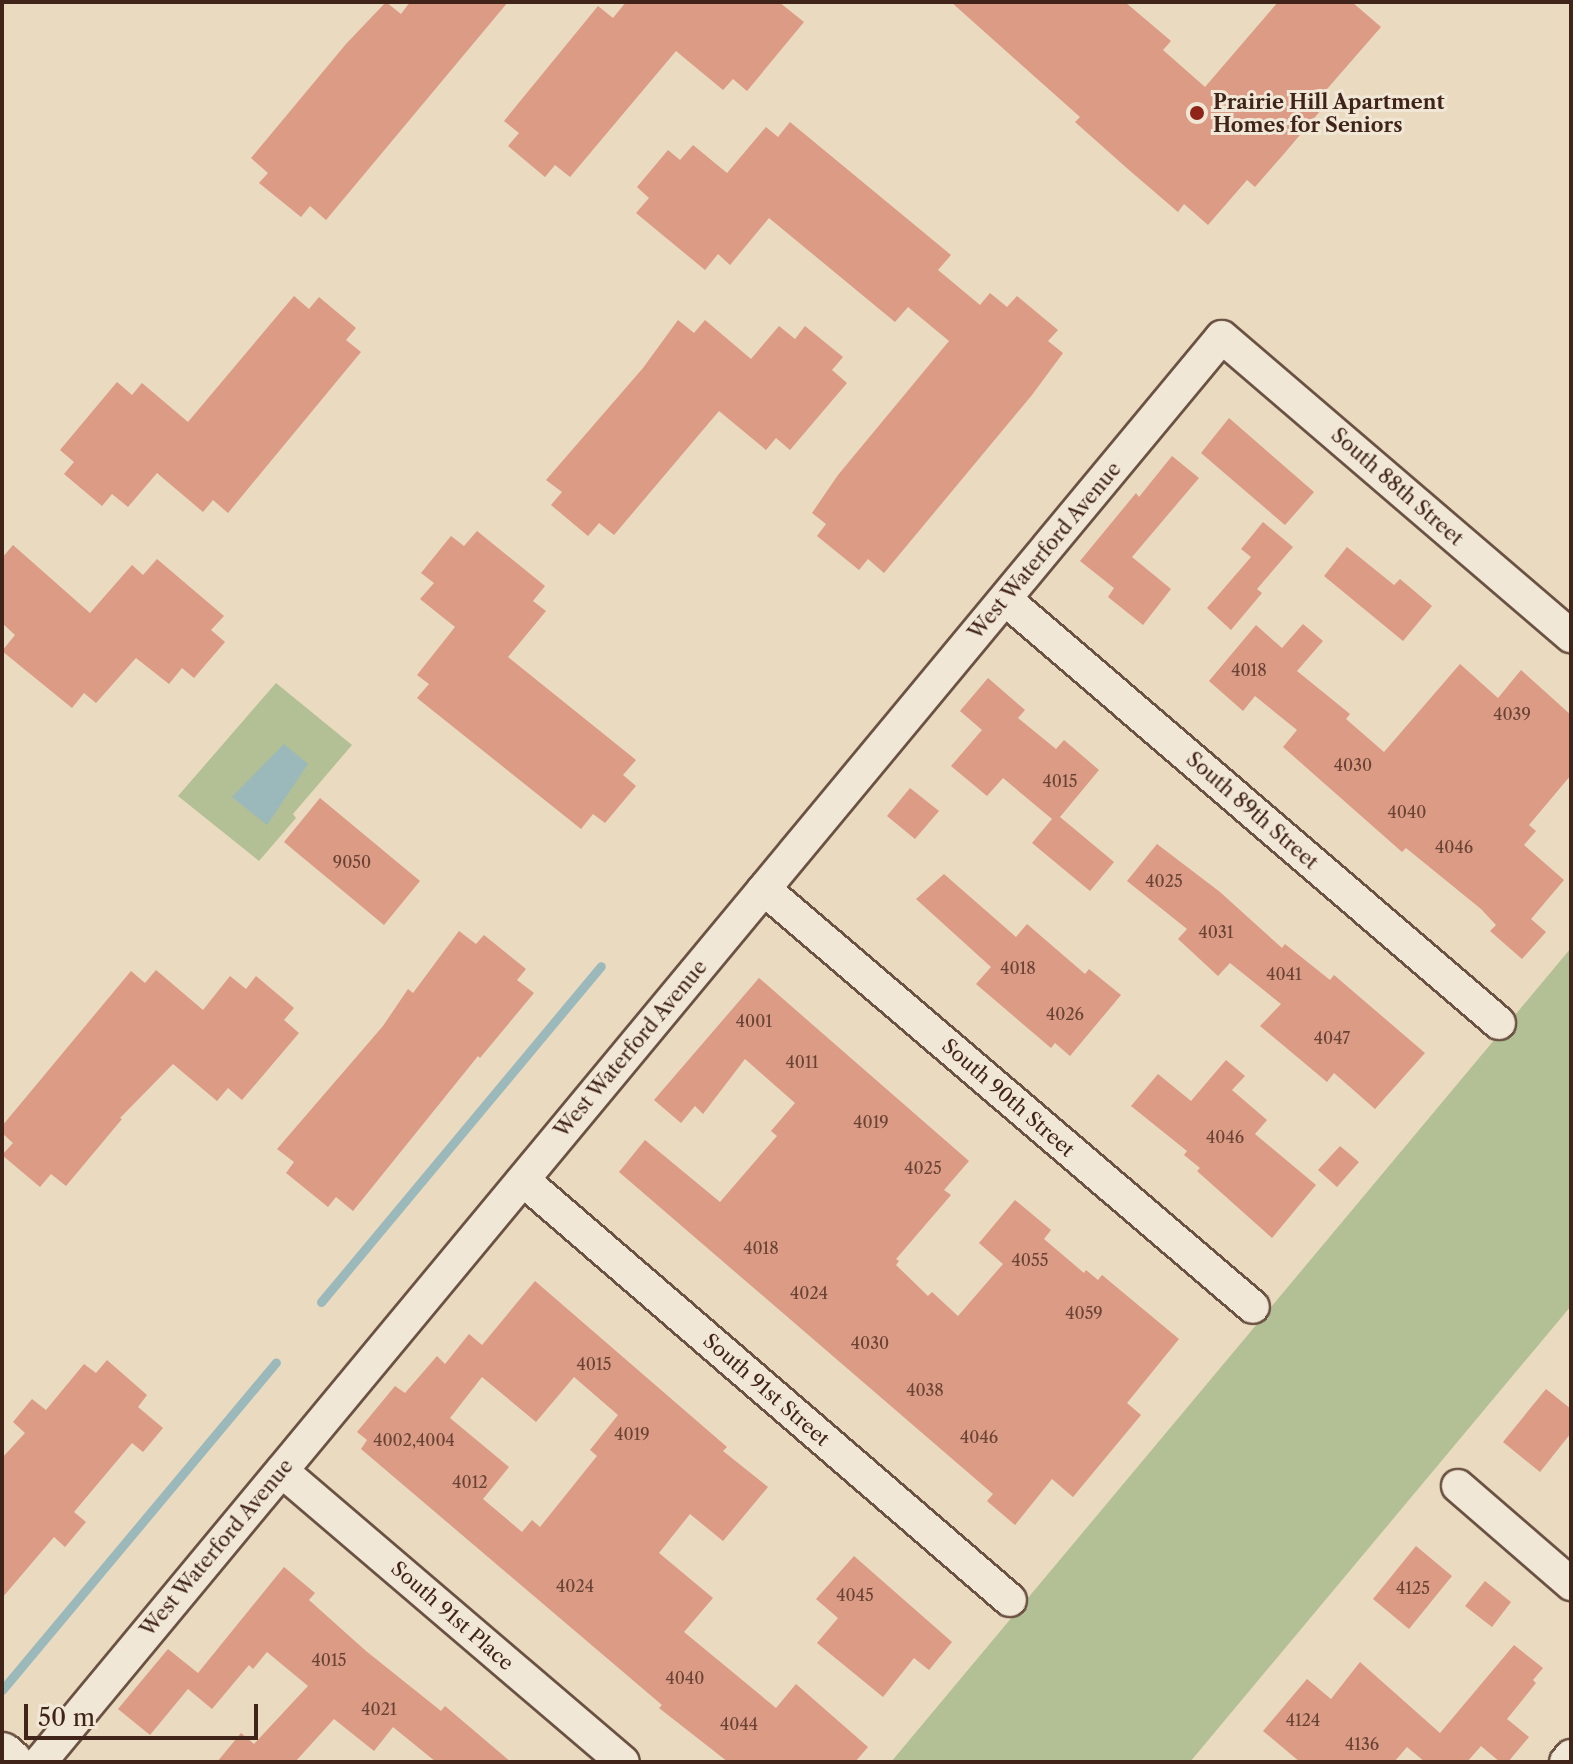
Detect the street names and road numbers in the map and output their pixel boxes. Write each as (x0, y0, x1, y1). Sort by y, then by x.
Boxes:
street label: South 88th Street (1326, 423, 1468, 551)
street label: West Waterford Avenue (963, 457, 1127, 645)
street label: South 89th Street (1181, 747, 1323, 875)
street label: West Waterford Avenue (549, 955, 713, 1143)
street label: South 90th Street (937, 1034, 1079, 1162)
street label: South 91st Street (698, 1329, 834, 1451)
street label: West Waterford Avenue (135, 1454, 299, 1642)
street label: South 91st Place (386, 1556, 518, 1676)

